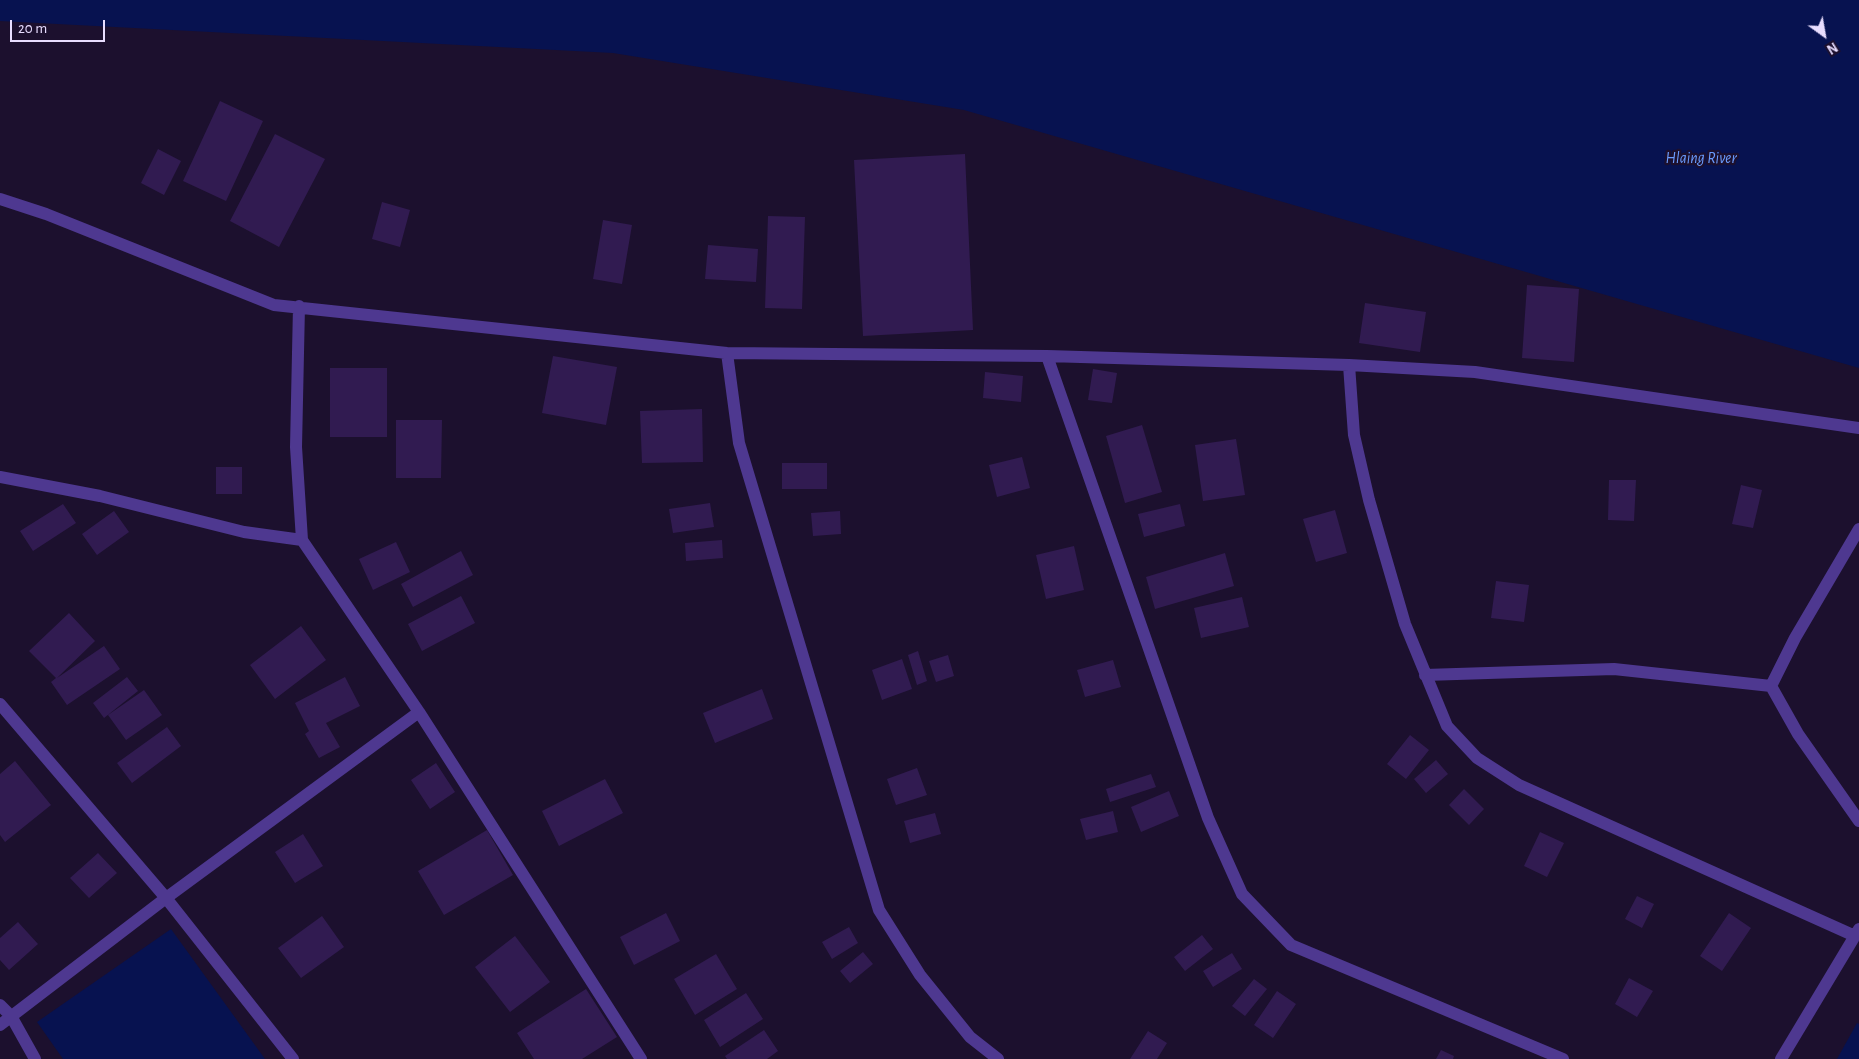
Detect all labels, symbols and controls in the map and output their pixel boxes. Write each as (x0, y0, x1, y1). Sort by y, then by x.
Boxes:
scale bar (12, 10, 108, 42)
north arrow (1799, 10, 1849, 60)
text: 20 m (18, 21, 47, 36)
text: N (1824, 39, 1840, 56)
water label: Hlaing River (1665, 148, 1737, 168)

